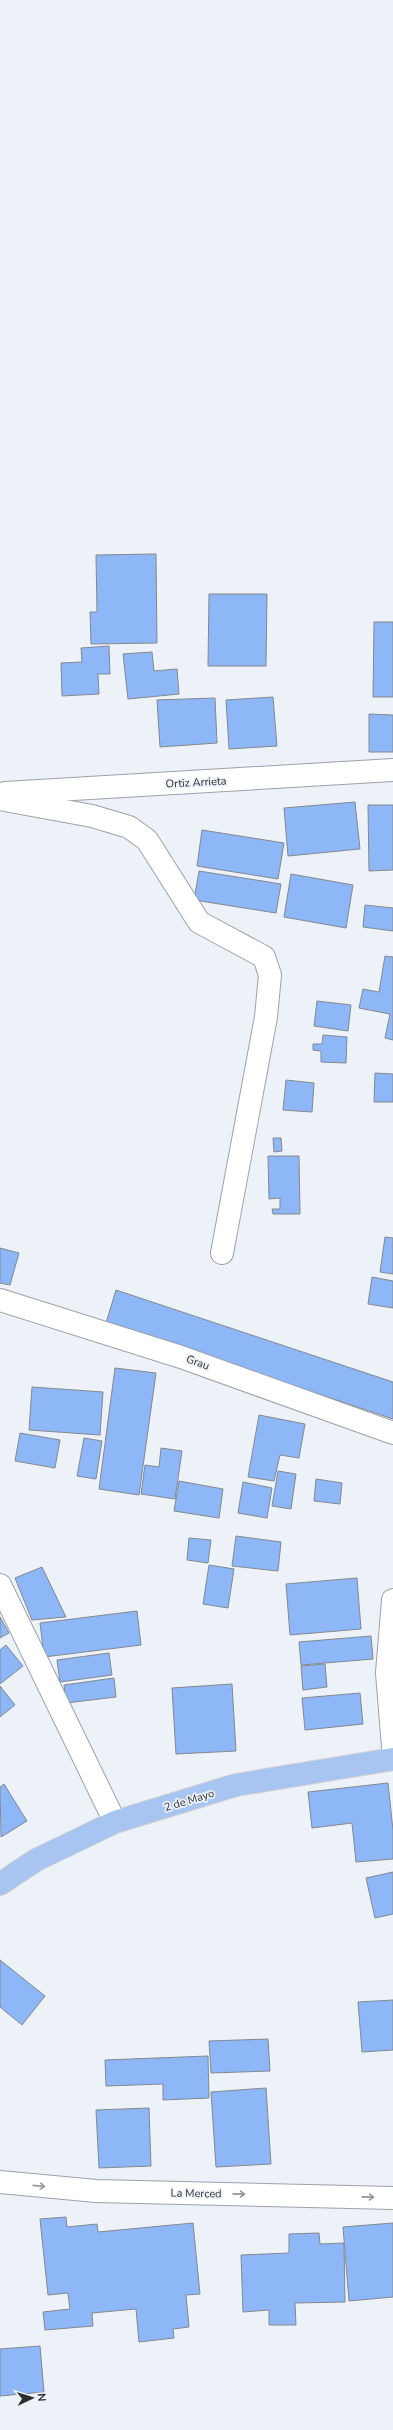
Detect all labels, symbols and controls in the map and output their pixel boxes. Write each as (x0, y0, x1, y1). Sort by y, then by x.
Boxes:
street label: Ortiz Arrieta (165, 773, 227, 792)
street label: Grau (184, 1351, 212, 1374)
street label: 2 de Mayo (162, 1786, 216, 1815)
one-way arrow (32, 2182, 45, 2189)
street label: La Merced (170, 2186, 222, 2201)
one-way arrow (232, 2190, 245, 2198)
one-way arrow (361, 2193, 374, 2201)
north arrow (12, 2378, 52, 2418)
text: N (34, 2393, 49, 2402)

